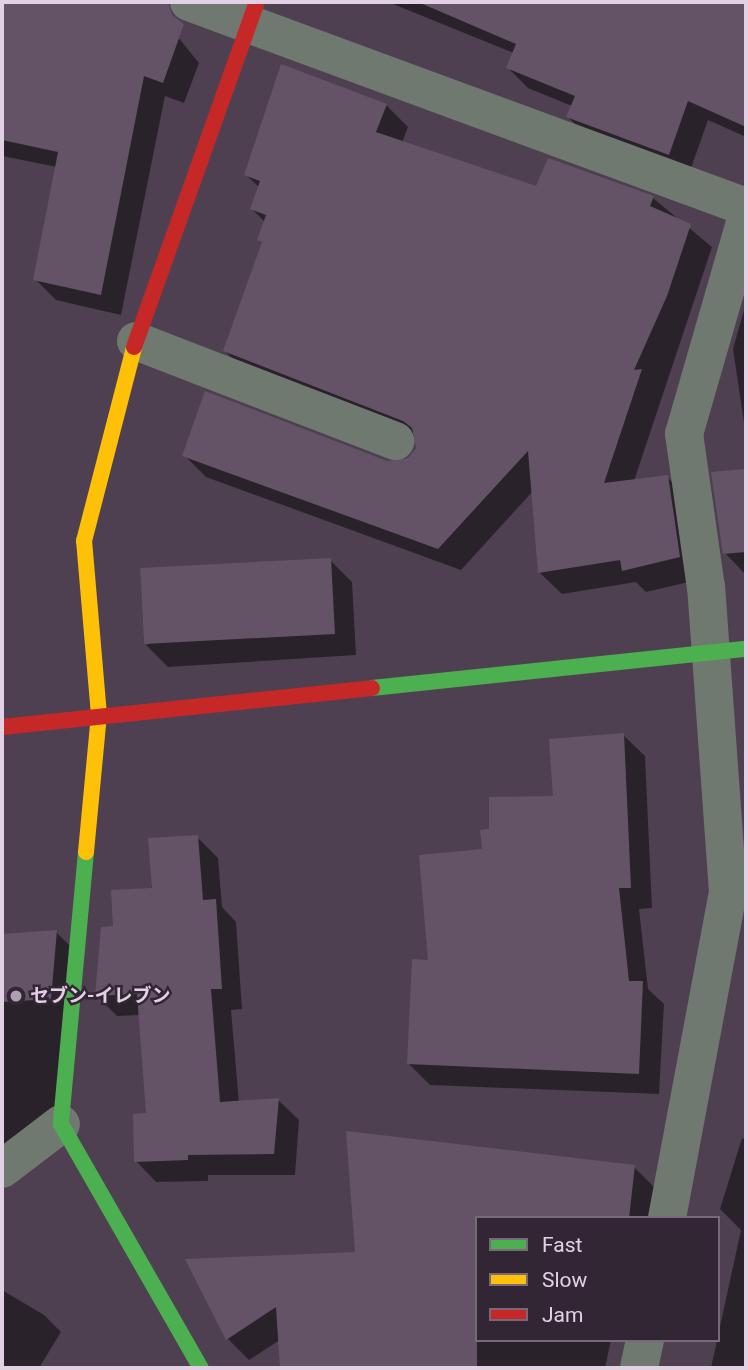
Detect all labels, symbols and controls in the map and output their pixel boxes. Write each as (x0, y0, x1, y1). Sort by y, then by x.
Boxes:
place label: セブン-イレブン (30, 985, 170, 1007)
marker: セブン-イレブン (8, 988, 24, 1004)
legend (475, 1216, 720, 1342)
text: Fast (542, 1233, 582, 1257)
text: Slow (542, 1268, 587, 1292)
text: Jam (542, 1303, 583, 1327)

